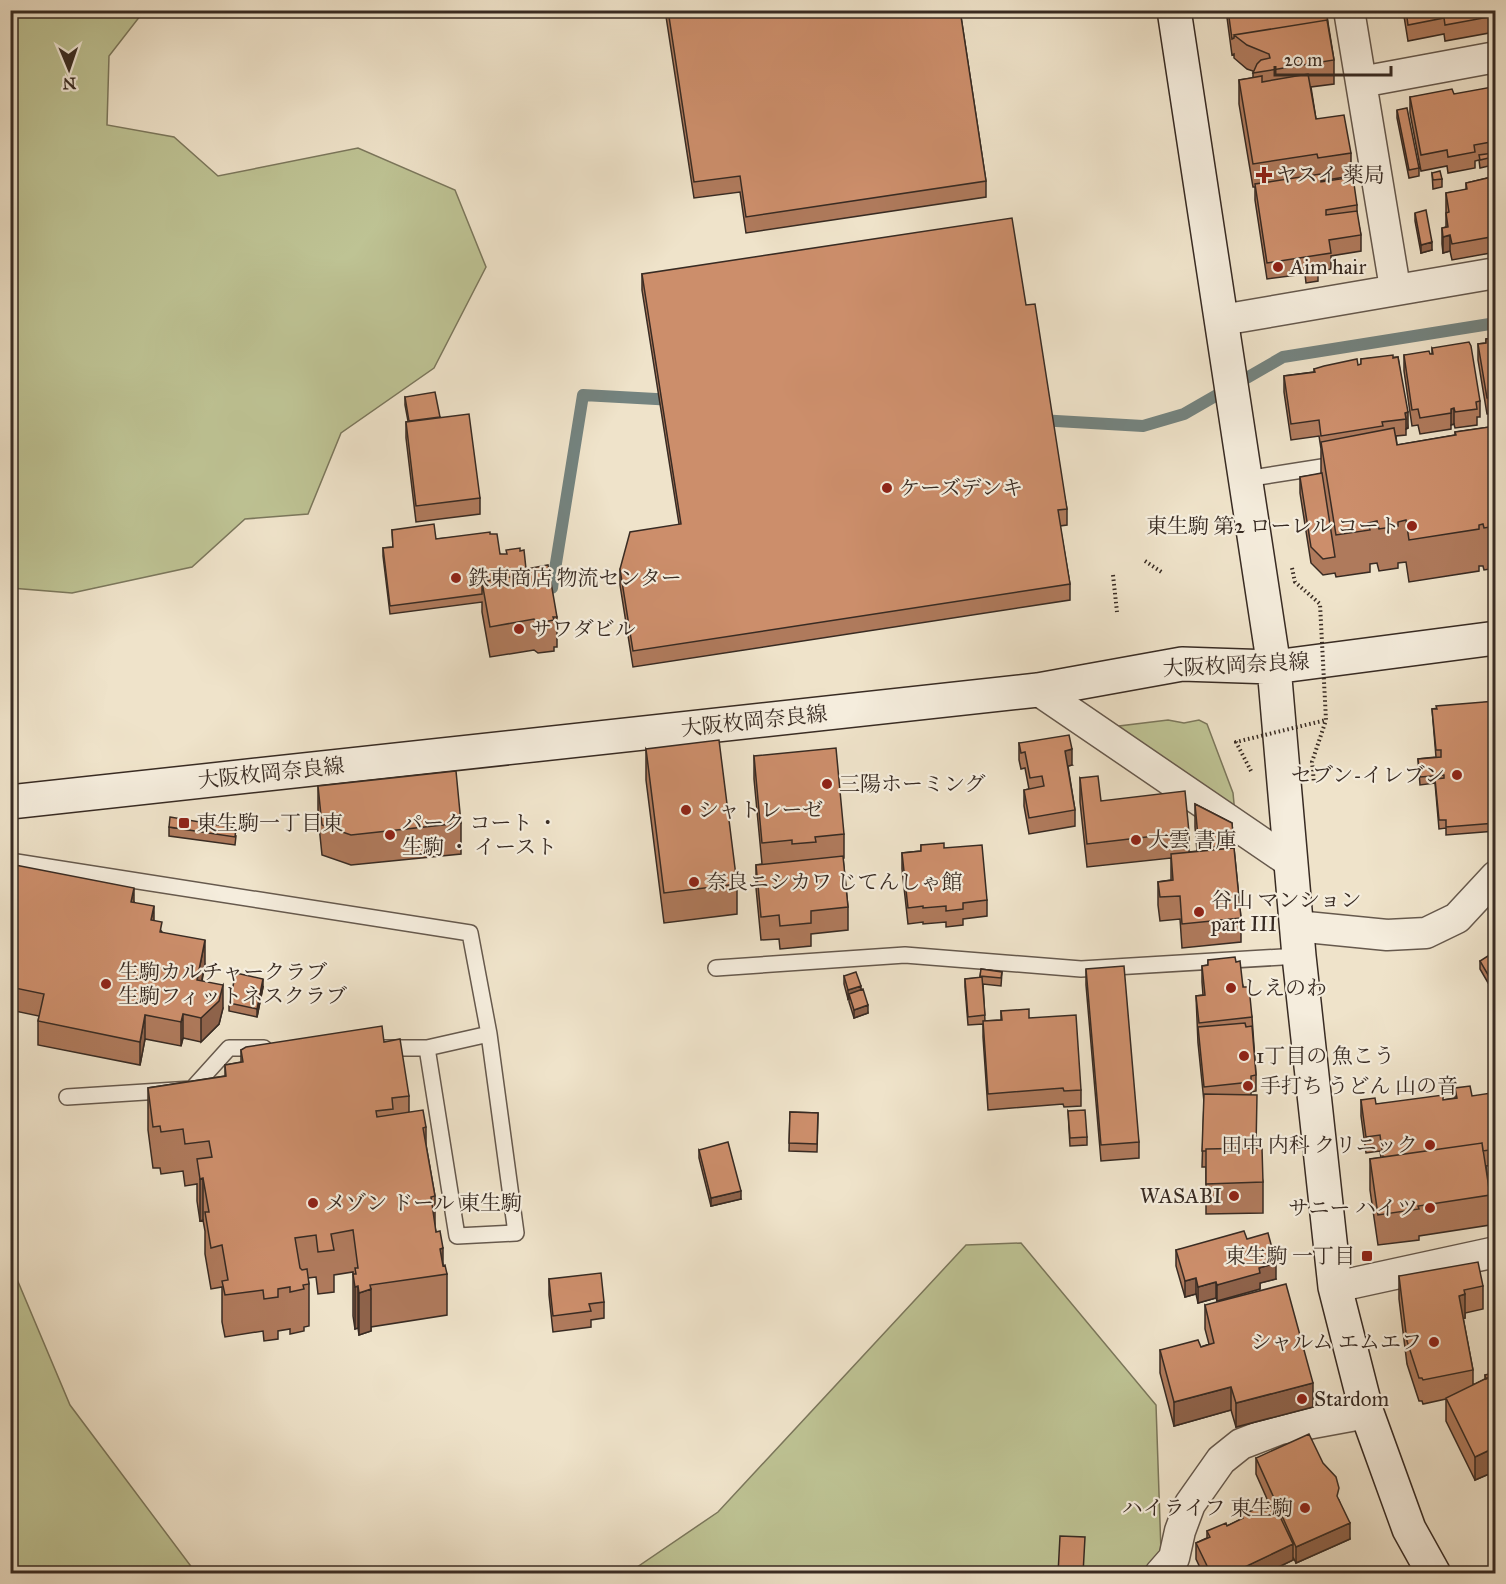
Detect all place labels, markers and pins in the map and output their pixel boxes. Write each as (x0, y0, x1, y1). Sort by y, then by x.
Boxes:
place label: ヤスイ 薬局 (1276, 162, 1385, 188)
marker: ヤスイ 薬局 (1257, 168, 1271, 182)
place label: Aim hair (1289, 254, 1366, 280)
marker: Aim hair (1271, 260, 1285, 274)
place label: ケーズデンキ (899, 475, 1023, 501)
marker: ケーズデンキ (880, 481, 894, 495)
place label: 東生駒 第2 ローレル コート (1146, 513, 1400, 539)
marker: 東生駒 第2 ローレル コート (1405, 519, 1419, 533)
place label: 鉄東商店 物流センター (468, 565, 682, 591)
marker: 鉄東商店 物流センター (449, 571, 463, 585)
place label: サワダビル (531, 616, 636, 642)
marker: サワダビル (512, 622, 526, 636)
place label: セブン-イレブン (1291, 762, 1445, 788)
marker: セブン-イレブン (1450, 768, 1464, 782)
place label: 三陽ホーミング (839, 771, 986, 797)
marker: 三陽ホーミング (820, 777, 834, 791)
place label: シャトレーゼ (698, 797, 823, 823)
marker: シャトレーゼ (679, 803, 693, 817)
place label: 東生駒一丁目東 (196, 810, 343, 836)
place label: パーク コート ・ 生駒 ・ イースト (402, 810, 558, 860)
marker: 東生駒一丁目東 (177, 816, 191, 830)
place label: 大雲 書庫 (1148, 827, 1237, 853)
marker: パーク コート ・ 生駒 ・ イースト (383, 828, 397, 842)
marker: 大雲 書庫 (1129, 833, 1143, 847)
place label: 奈良ニシカワ じてんしゃ館 (706, 869, 963, 895)
marker: 奈良ニシカワ じてんしゃ館 (687, 875, 701, 889)
place label: 谷山 マンション part III (1210, 887, 1362, 937)
marker: 谷山 マンション part III (1192, 905, 1206, 919)
place label: 生駒カルチャークラブ 生駒フィットネスクラブ (118, 959, 347, 1009)
place label: しえのわ (1243, 975, 1327, 1001)
marker: 生駒カルチャークラブ 生駒フィットネスクラブ (99, 977, 113, 991)
marker: しえのわ (1224, 981, 1238, 995)
place label: 1丁目の 魚こう (1256, 1043, 1395, 1069)
marker: 1丁目の 魚こう (1237, 1049, 1251, 1063)
place label: 手打ち うどん 山の音 (1260, 1073, 1458, 1099)
marker: 手打ち うどん 山の音 (1241, 1079, 1255, 1093)
place label: 田中 内科 クリニック (1221, 1132, 1418, 1158)
marker: 田中 内科 クリニック (1423, 1138, 1437, 1152)
place label: WASABI (1140, 1183, 1222, 1209)
marker: WASABI (1227, 1189, 1241, 1203)
place label: メゾン ドール 東生駒 (325, 1190, 522, 1216)
place label: サニー ハイツ (1288, 1195, 1418, 1221)
marker: メゾン ドール 東生駒 (306, 1196, 320, 1210)
marker: サニー ハイツ (1423, 1201, 1437, 1215)
place label: 東生駒 一丁目 (1224, 1243, 1355, 1269)
marker: 東生駒 一丁目 (1360, 1249, 1374, 1263)
place label: シャルム エムエフ (1251, 1329, 1422, 1355)
marker: シャルム エムエフ (1427, 1335, 1441, 1349)
place label: Stardom (1314, 1386, 1389, 1412)
marker: Stardom (1295, 1392, 1309, 1406)
place label: ハイライフ 東生駒 (1122, 1495, 1293, 1521)
marker: ハイライフ 東生駒 (1298, 1501, 1312, 1515)

